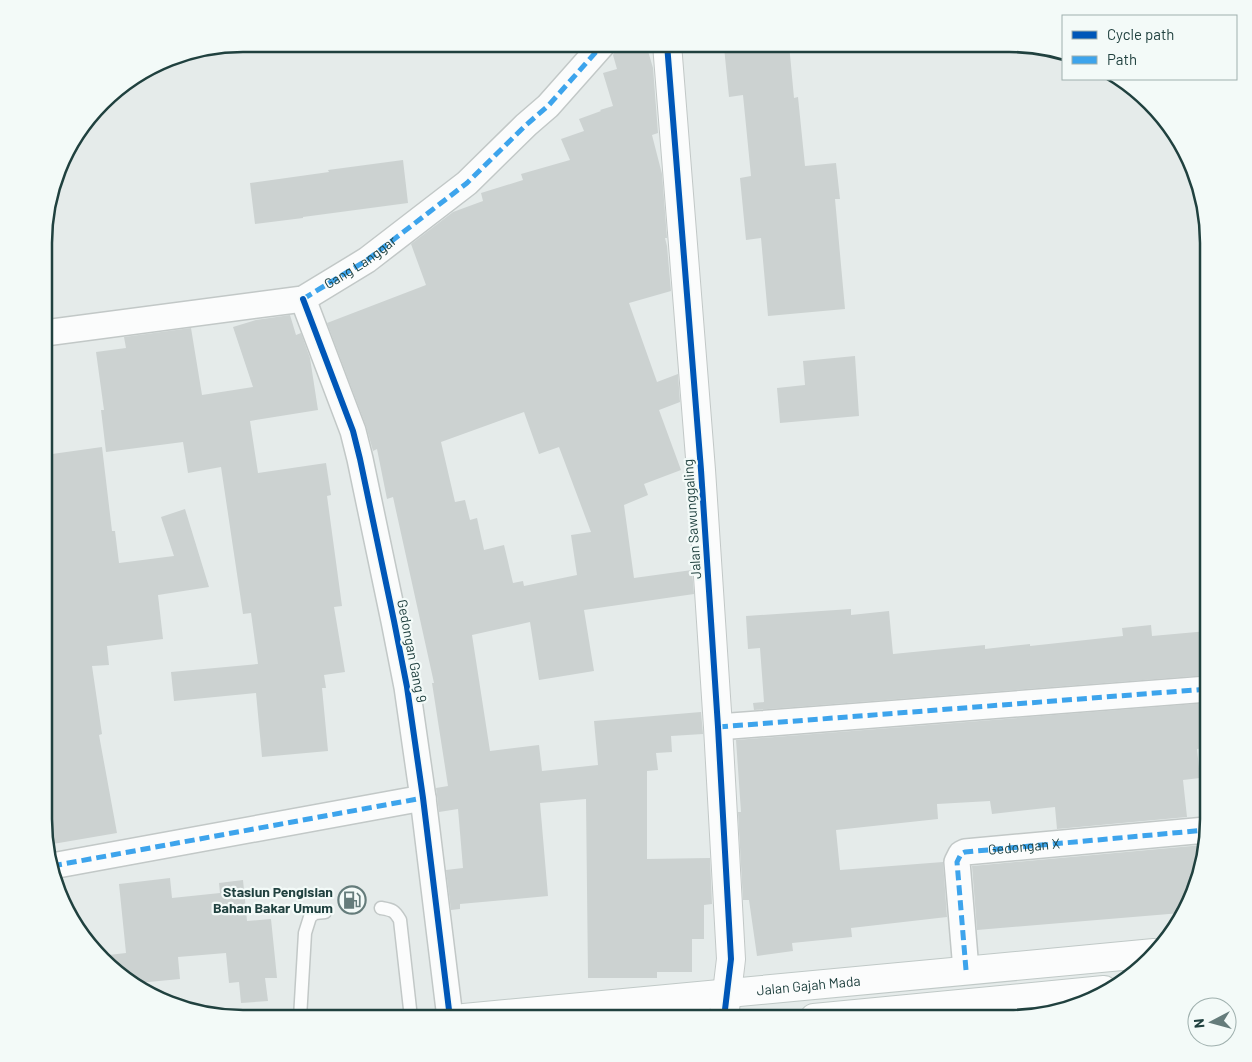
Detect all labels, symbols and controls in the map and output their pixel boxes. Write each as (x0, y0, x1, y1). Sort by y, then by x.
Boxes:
legend (1062, 15, 1237, 80)
text: Cycle path (1107, 25, 1174, 43)
text: Path (1107, 50, 1137, 68)
street label: Gang Langgar (321, 232, 399, 292)
street label: Jalan Sawunggaling (679, 458, 704, 580)
street label: Gedongan Gang 9 (394, 598, 431, 704)
street label: Gedongan X (987, 834, 1061, 858)
place label: Stasiun Pengisian Bahan Bakar Umum (213, 883, 333, 916)
fuel station icon: Stasiun Pengisian Bahan Bakar Umum (337, 885, 367, 915)
street label: Jalan Gajah Mada (756, 972, 861, 998)
north arrow (1187, 997, 1237, 1047)
text: N (1190, 1018, 1208, 1029)

